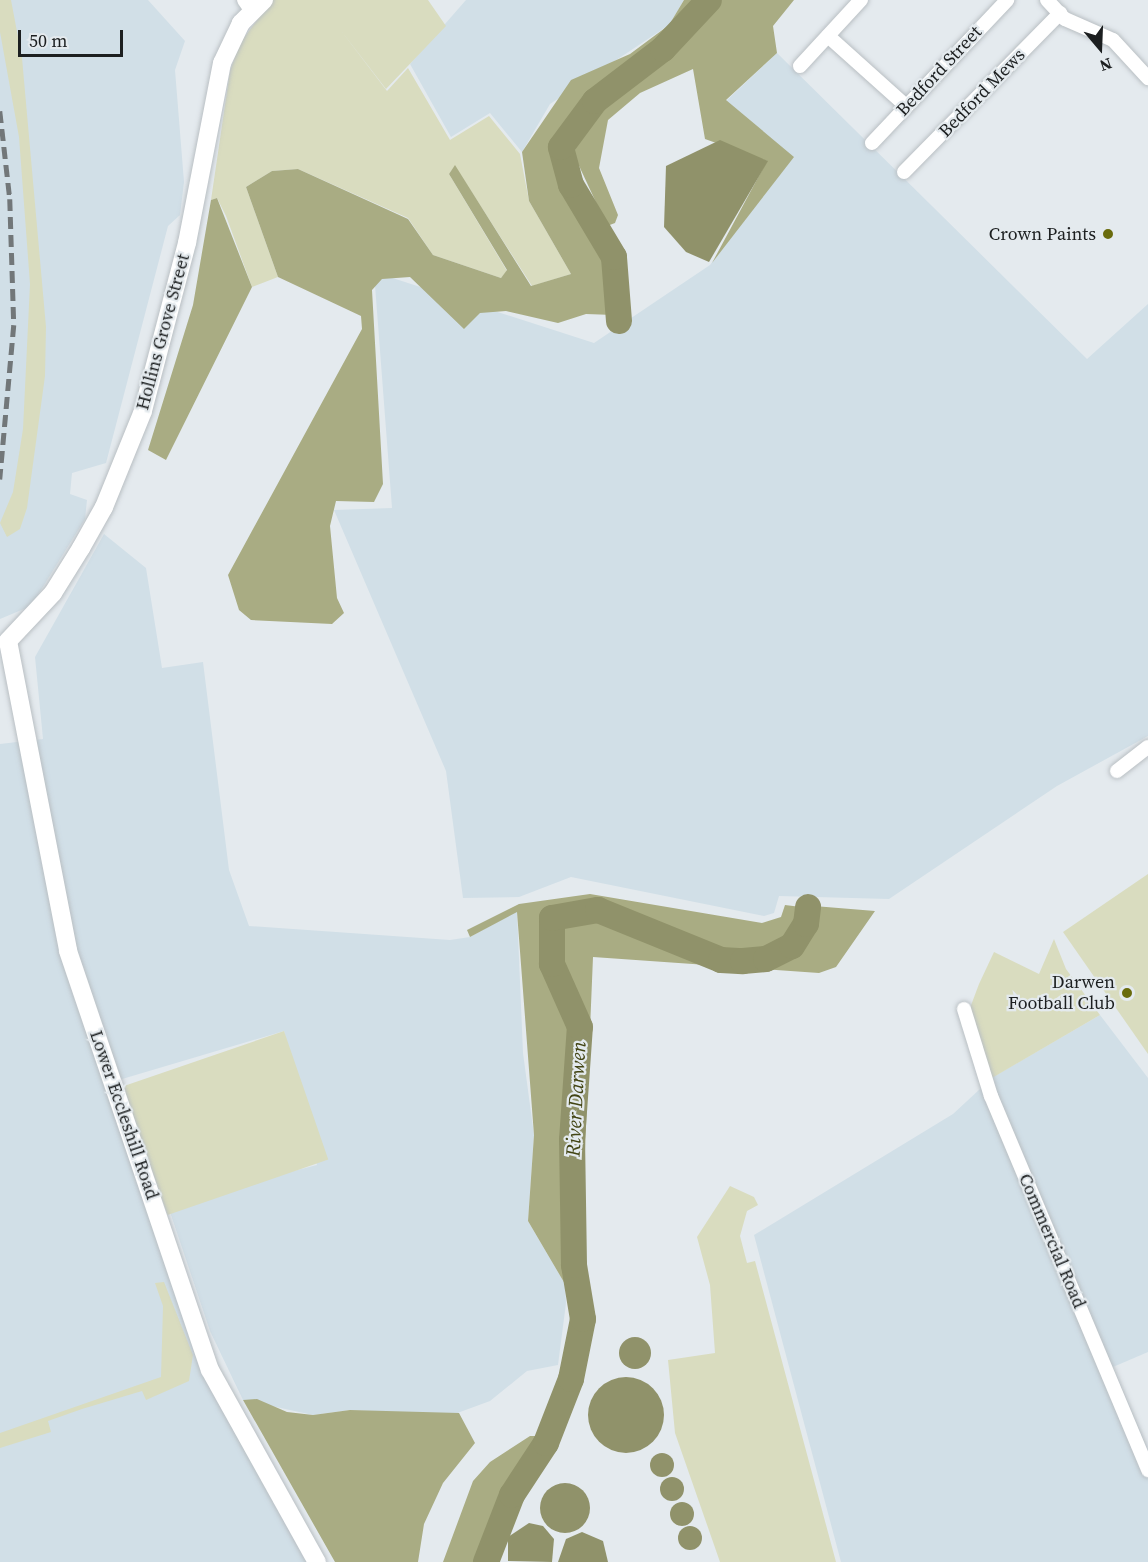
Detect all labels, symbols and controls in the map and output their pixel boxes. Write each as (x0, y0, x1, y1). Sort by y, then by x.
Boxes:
scale bar (21, 18, 126, 56)
north arrow (1070, 18, 1130, 78)
street label: Bedford Street (892, 22, 986, 120)
text: 50 m (29, 28, 67, 53)
street label: Bedford Mews (934, 44, 1030, 142)
text: N (1097, 53, 1115, 77)
place label: Crown Paints (989, 223, 1096, 245)
marker: Crown Paints (1101, 227, 1115, 241)
street label: Hollins Grove Street (132, 252, 194, 412)
place label: Darwen Football Club (1008, 972, 1115, 1014)
marker: Darwen Football Club (1120, 986, 1134, 1000)
street label: Lower Eccleshill Road (85, 1028, 163, 1202)
water label: River Darwen (561, 1041, 591, 1157)
street label: Commercial Road (1014, 1171, 1090, 1311)

